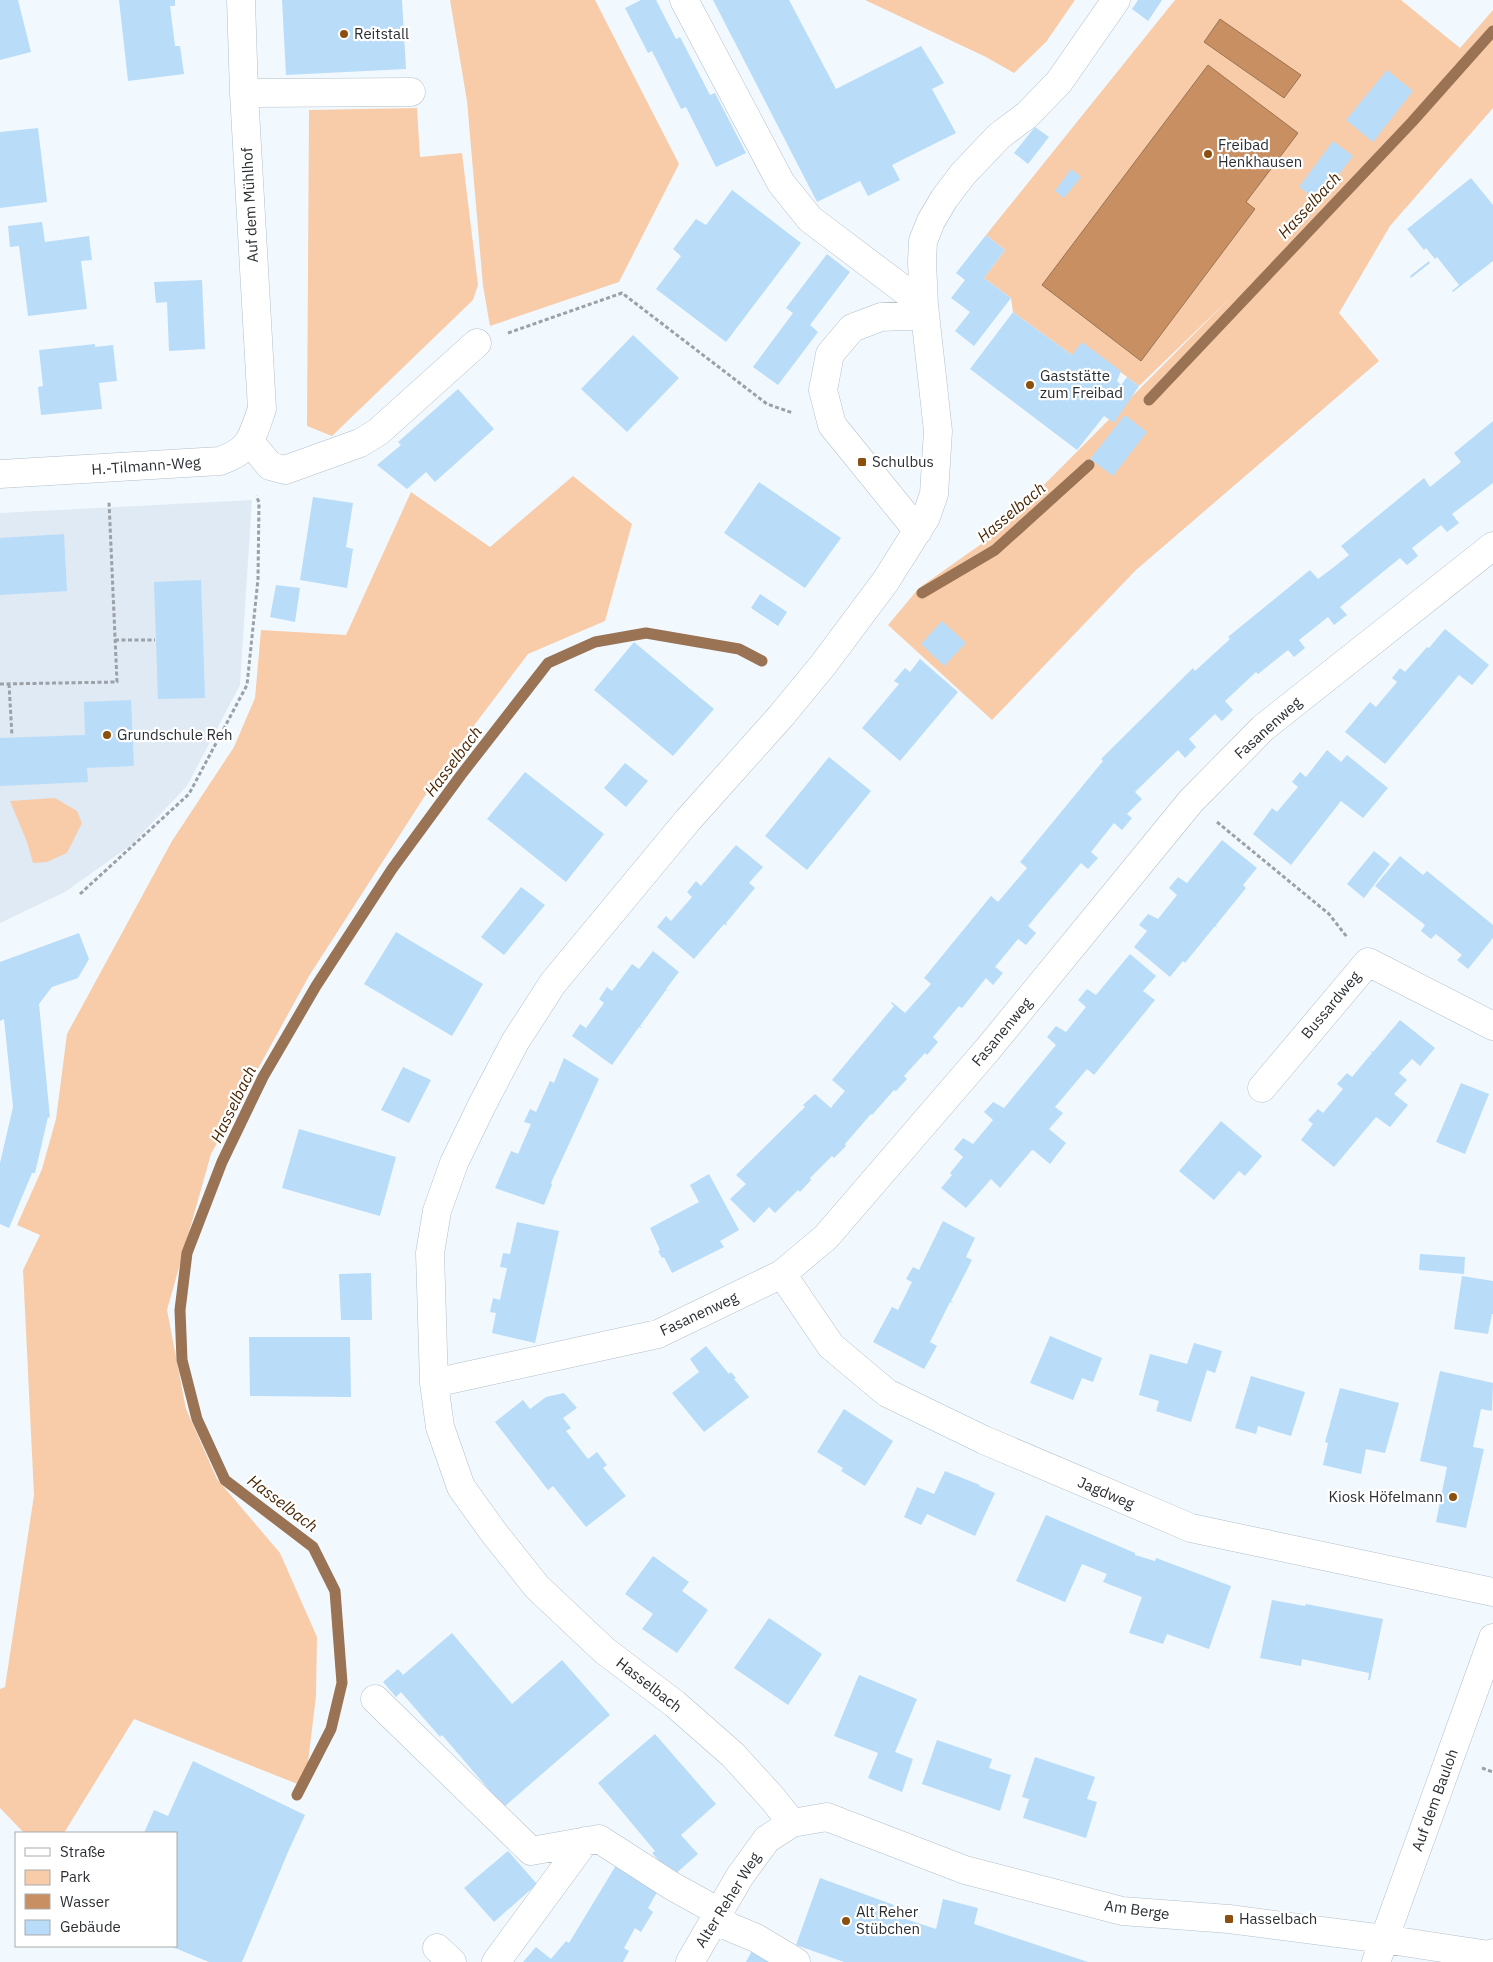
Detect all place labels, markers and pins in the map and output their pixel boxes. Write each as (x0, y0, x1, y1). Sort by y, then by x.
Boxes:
place label: Reitstall (354, 24, 409, 43)
marker: Reitstall (338, 28, 350, 40)
place label: Freibad Henkhausen (1218, 135, 1302, 171)
marker: Freibad Henkhausen (1202, 148, 1214, 160)
place label: Gaststätte zum Freibad (1040, 366, 1123, 402)
marker: Gaststätte zum Freibad (1024, 379, 1036, 391)
place label: Schulbus (872, 452, 934, 471)
marker: Schulbus (856, 456, 868, 468)
place label: Grundschule Reh (117, 725, 233, 744)
marker: Grundschule Reh (101, 729, 113, 741)
place label: Kiosk Höfelmann (1328, 1487, 1443, 1506)
marker: Kiosk Höfelmann (1447, 1491, 1459, 1503)
place label: Alt Reher Stübchen (856, 1902, 920, 1938)
place label: Hasselbach (1239, 1909, 1317, 1928)
marker: Hasselbach (1223, 1913, 1235, 1925)
marker: Alt Reher Stübchen (840, 1915, 852, 1927)

